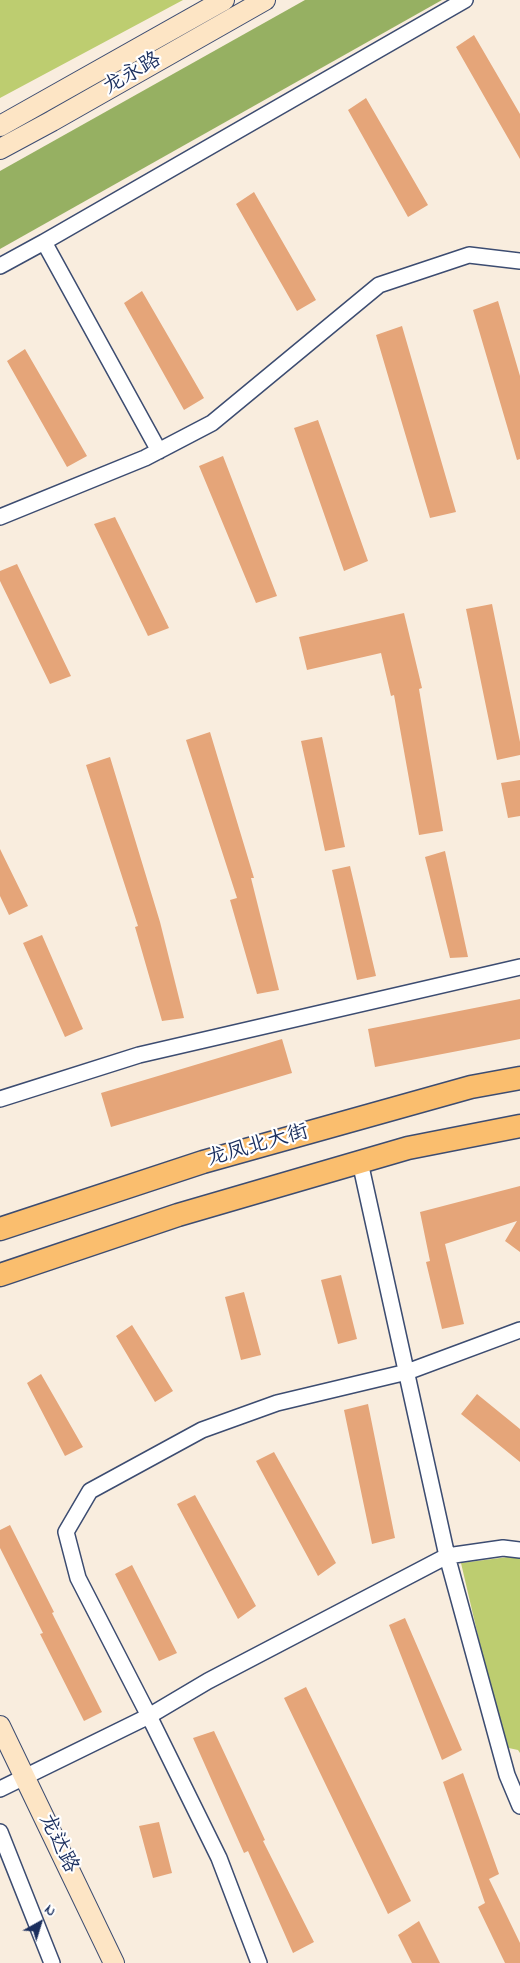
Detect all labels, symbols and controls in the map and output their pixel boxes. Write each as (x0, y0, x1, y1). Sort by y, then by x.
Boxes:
street label: 龙永路 (99, 48, 167, 102)
street label: 龙凤北大街 (204, 1120, 312, 1174)
street label: 龙达路 (32, 1810, 82, 1878)
north arrow (15, 1898, 65, 1948)
text: N (39, 1900, 60, 1922)

